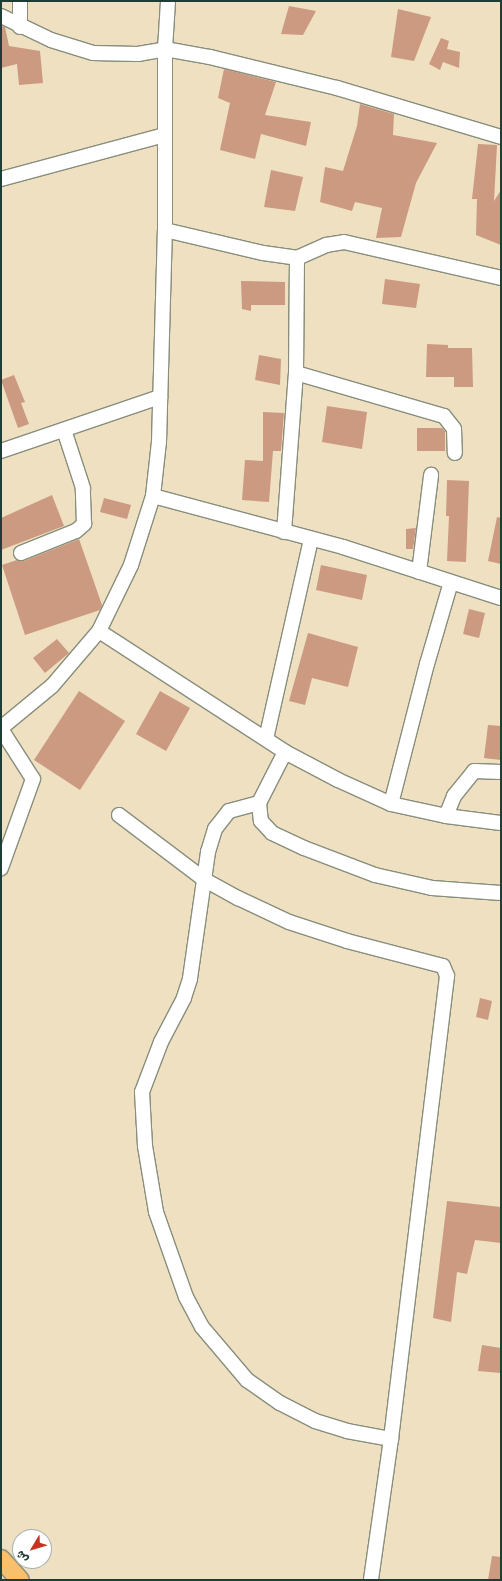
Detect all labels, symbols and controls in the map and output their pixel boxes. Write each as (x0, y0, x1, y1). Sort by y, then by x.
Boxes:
north arrow (12, 1529, 52, 1569)
text: ش (13, 1546, 33, 1565)

